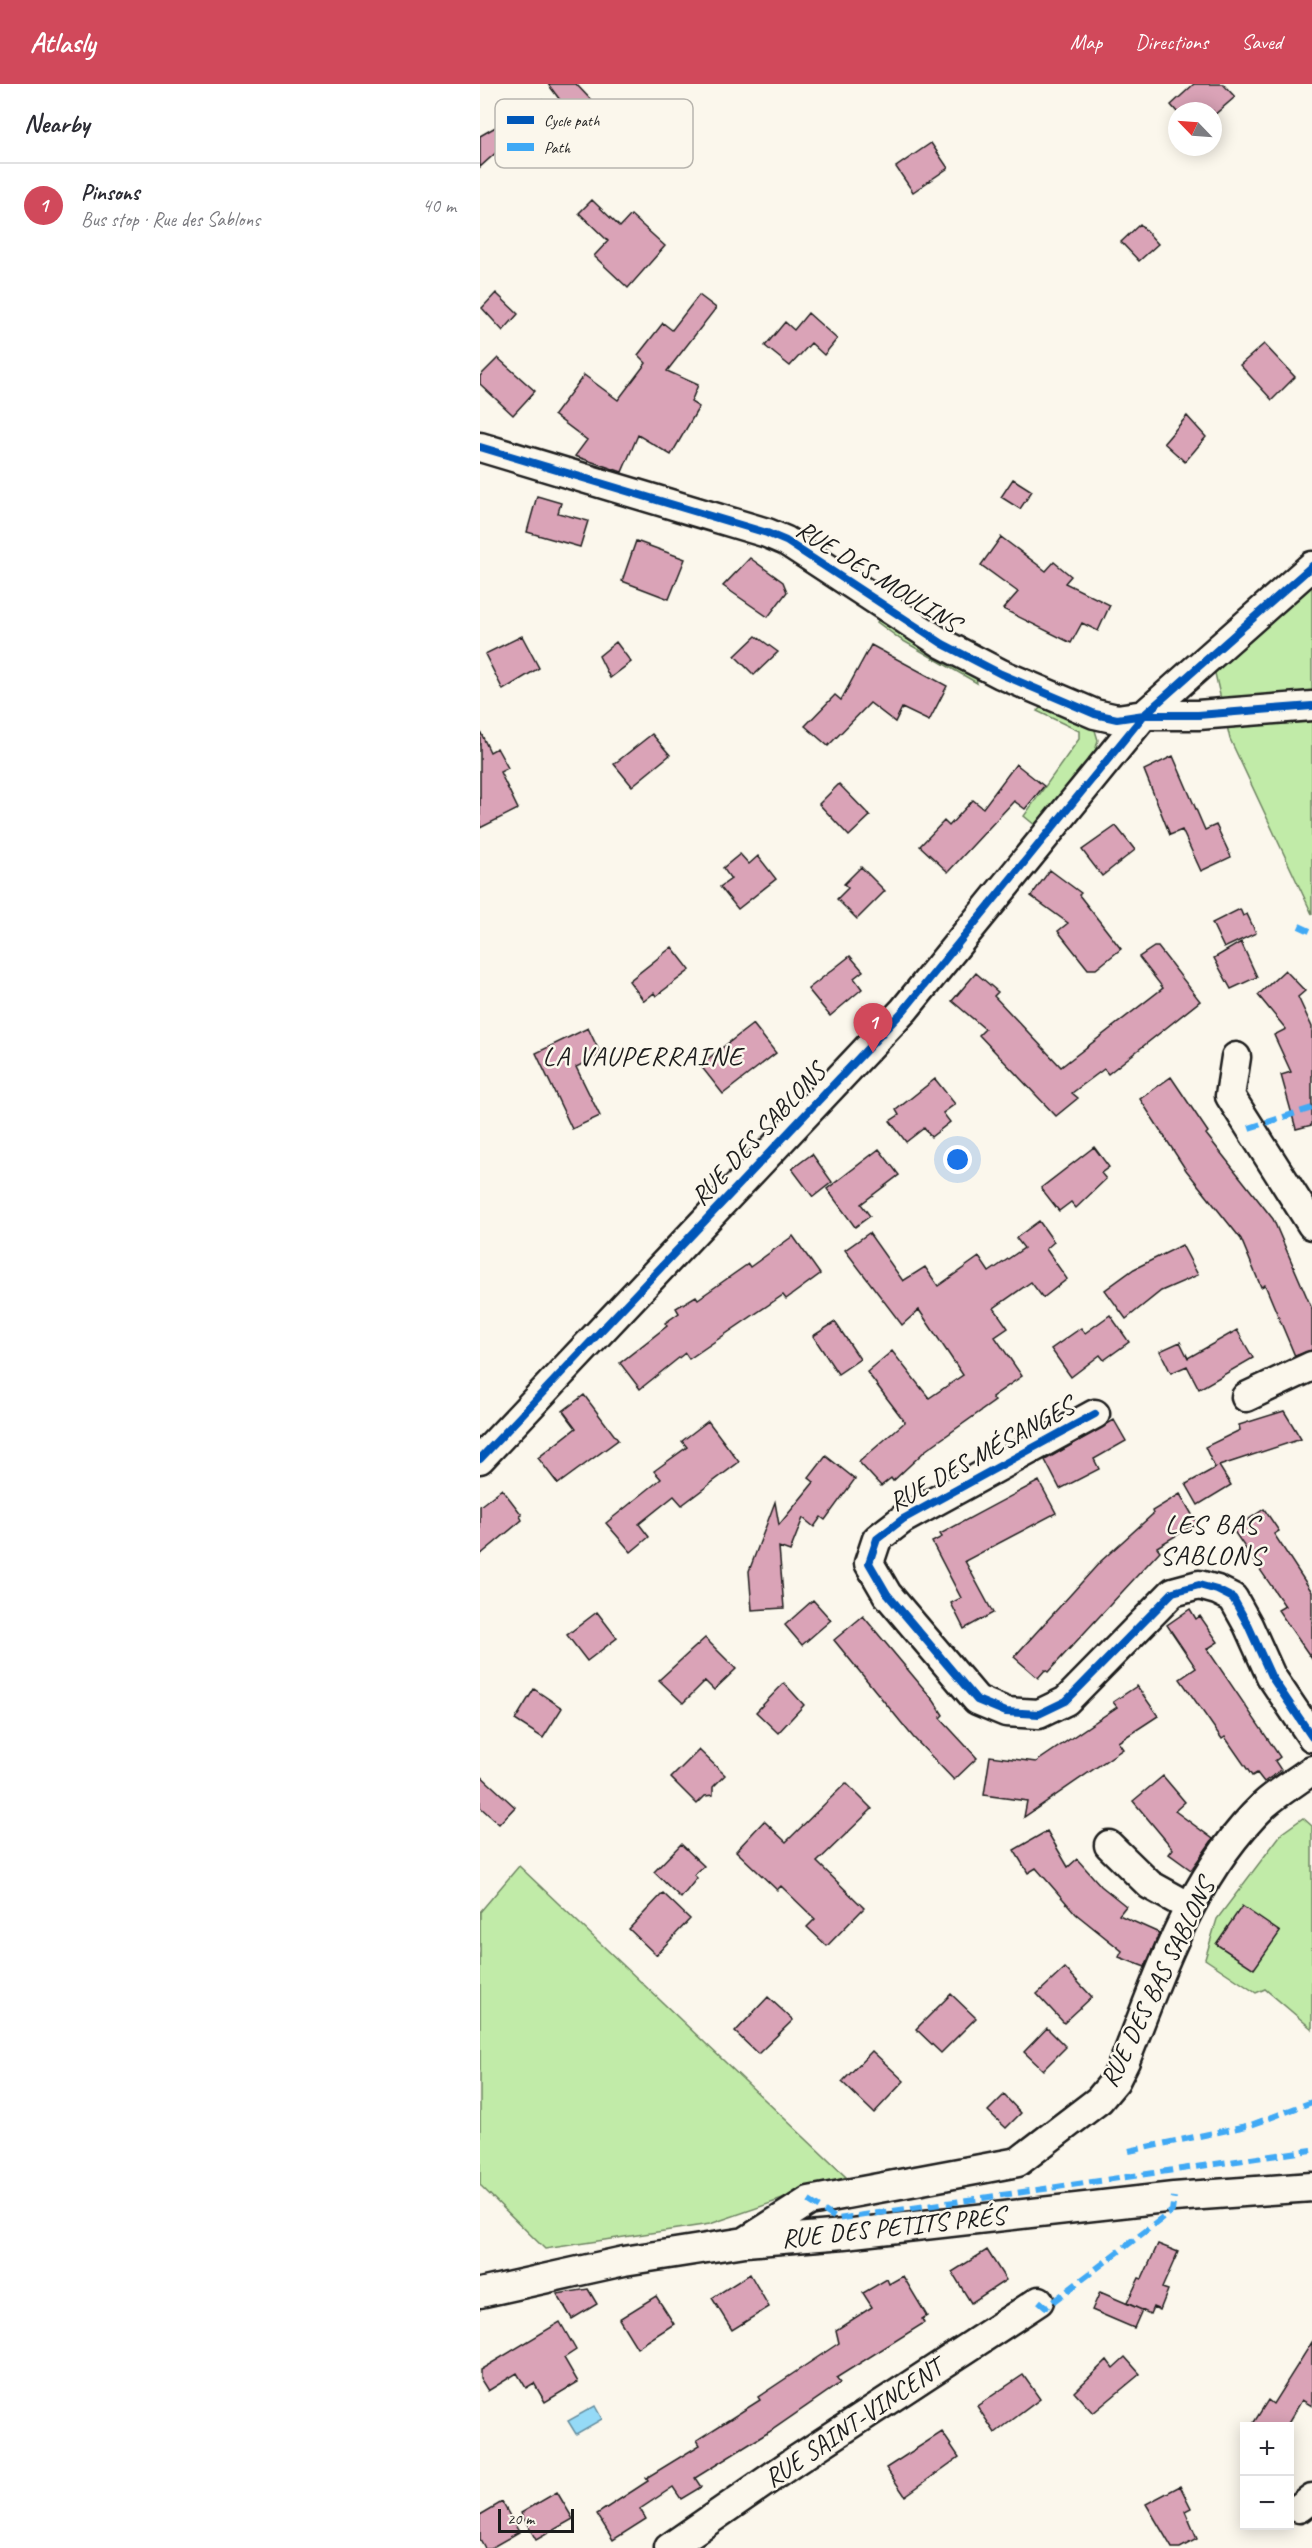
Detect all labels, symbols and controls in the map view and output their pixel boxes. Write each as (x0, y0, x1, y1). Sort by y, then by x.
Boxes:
text: Atlasly (30, 25, 95, 60)
text: Map (1070, 29, 1102, 55)
text: Directions (1135, 29, 1208, 55)
text: Saved (1241, 29, 1282, 55)
legend (495, 99, 693, 168)
north arrow (1168, 102, 1222, 156)
text: Nearby (24, 107, 89, 140)
text: Cycle path (544, 111, 600, 131)
text: Path (544, 138, 571, 158)
text: Pinsons (81, 179, 139, 207)
text: 1 (39, 193, 48, 218)
text: 40 m (422, 193, 456, 218)
text: Bus stop · Rue des Sablons (81, 207, 260, 232)
street label: RUE DES MOULINS (790, 513, 970, 642)
pin: 1 (854, 1004, 892, 1053)
district label: LA VAUPERRAINE (542, 1039, 746, 1073)
street label: RUE DES SABLONS (684, 1053, 835, 1212)
your location (943, 1145, 972, 1174)
street label: RUE DES MÉSANGES (883, 1387, 1084, 1518)
district label: LES BAS SABLONS (1160, 1507, 1268, 1572)
street label: RUE DES BAS SABLONS (1092, 1869, 1224, 2092)
street label: RUE DES PETITS PRÉS (780, 2198, 1012, 2255)
street label: RUE SAINT-VINCENT (758, 2348, 953, 2495)
map controls (1240, 2422, 1294, 2530)
button: + (1240, 2422, 1294, 2476)
button: − (1240, 2476, 1294, 2530)
scale bar (498, 2506, 574, 2534)
text: 20 m (507, 2509, 534, 2529)

